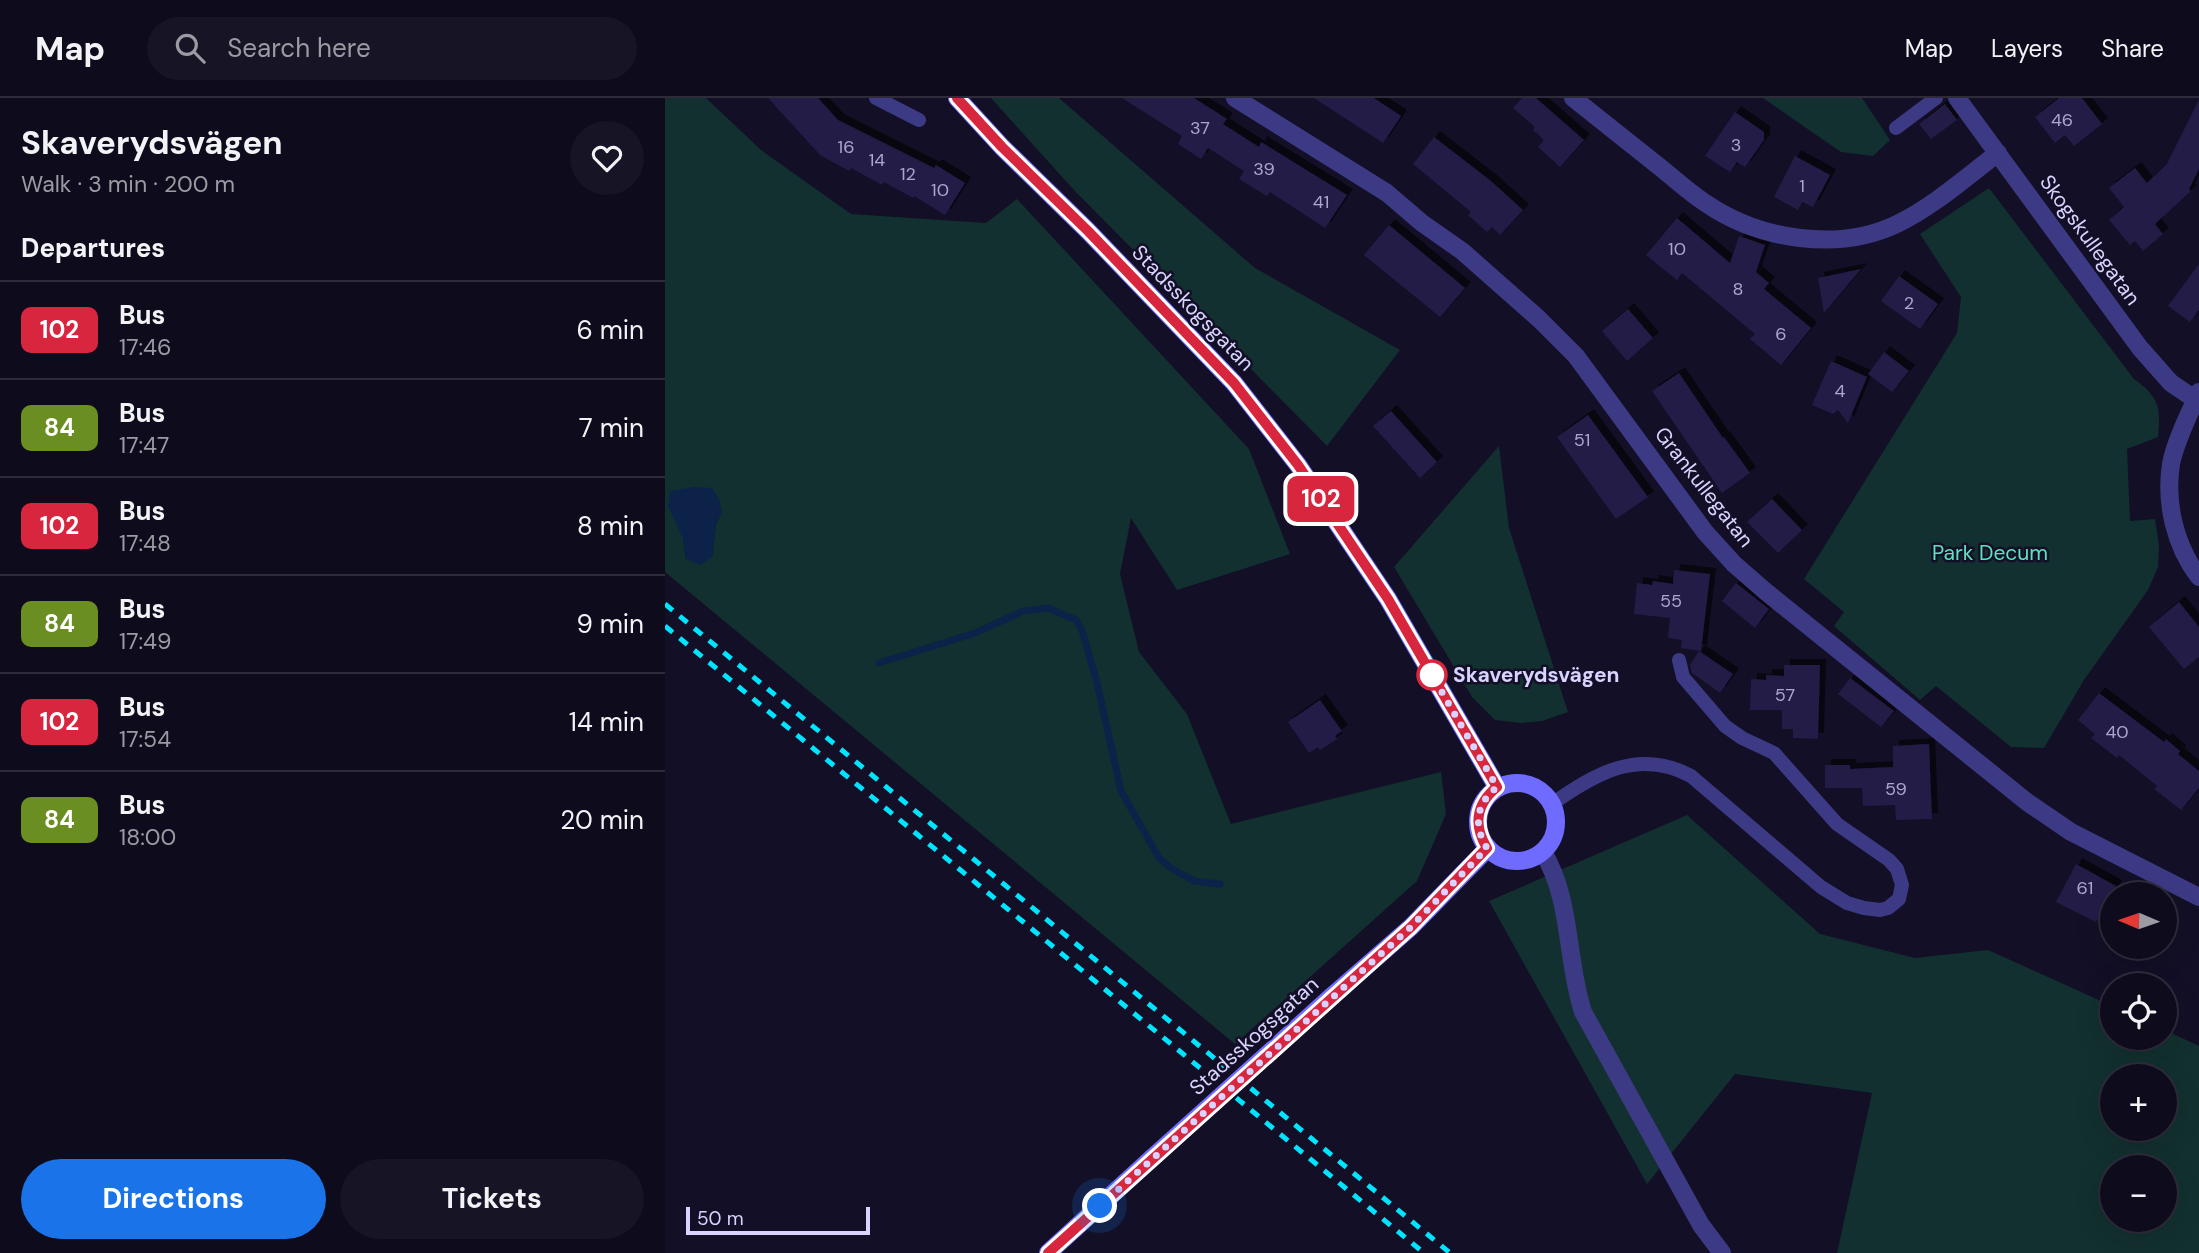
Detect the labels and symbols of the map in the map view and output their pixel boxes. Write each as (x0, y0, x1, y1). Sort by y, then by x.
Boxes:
house number: 46 (2051, 108, 2073, 132)
house number: 37 (1190, 116, 1210, 140)
house number: 3 (1731, 133, 1741, 157)
house number: 16 (838, 135, 854, 159)
house number: 14 (869, 148, 885, 172)
house number: 39 (1253, 157, 1275, 181)
house number: 12 (900, 162, 916, 186)
street label: Skogskullegatan (2033, 169, 2147, 311)
house number: 1 (1799, 174, 1805, 198)
house number: 10 (931, 178, 949, 202)
house number: 41 (1313, 190, 1329, 214)
house number: 10 (1668, 237, 1686, 261)
street label: Stadsskogsgatan (1126, 239, 1260, 377)
house number: 8 (1733, 277, 1743, 301)
house number: 2 (1904, 291, 1914, 315)
house number: 6 (1775, 322, 1787, 346)
house number: 4 (1835, 379, 1846, 403)
street label: Grankullegatan (1648, 421, 1760, 553)
house number: 51 (1574, 428, 1590, 452)
line badge: 102 (1281, 476, 1361, 522)
park label: Park Decum (1932, 539, 2048, 567)
house number: 55 (1660, 589, 1682, 613)
marker: Skaverydsvägen (1417, 660, 1447, 690)
place label: Skaverydsvägen (1453, 661, 1619, 689)
house number: 57 (1775, 683, 1795, 707)
house number: 40 (2105, 720, 2129, 744)
house number: 59 (1885, 777, 1907, 801)
house number: 61 (2077, 876, 2093, 900)
north arrow (2100, 882, 2177, 959)
street label: Stadsskogsgatan (1183, 970, 1325, 1102)
your location (1082, 1188, 1117, 1223)
scale bar (686, 1204, 870, 1236)

